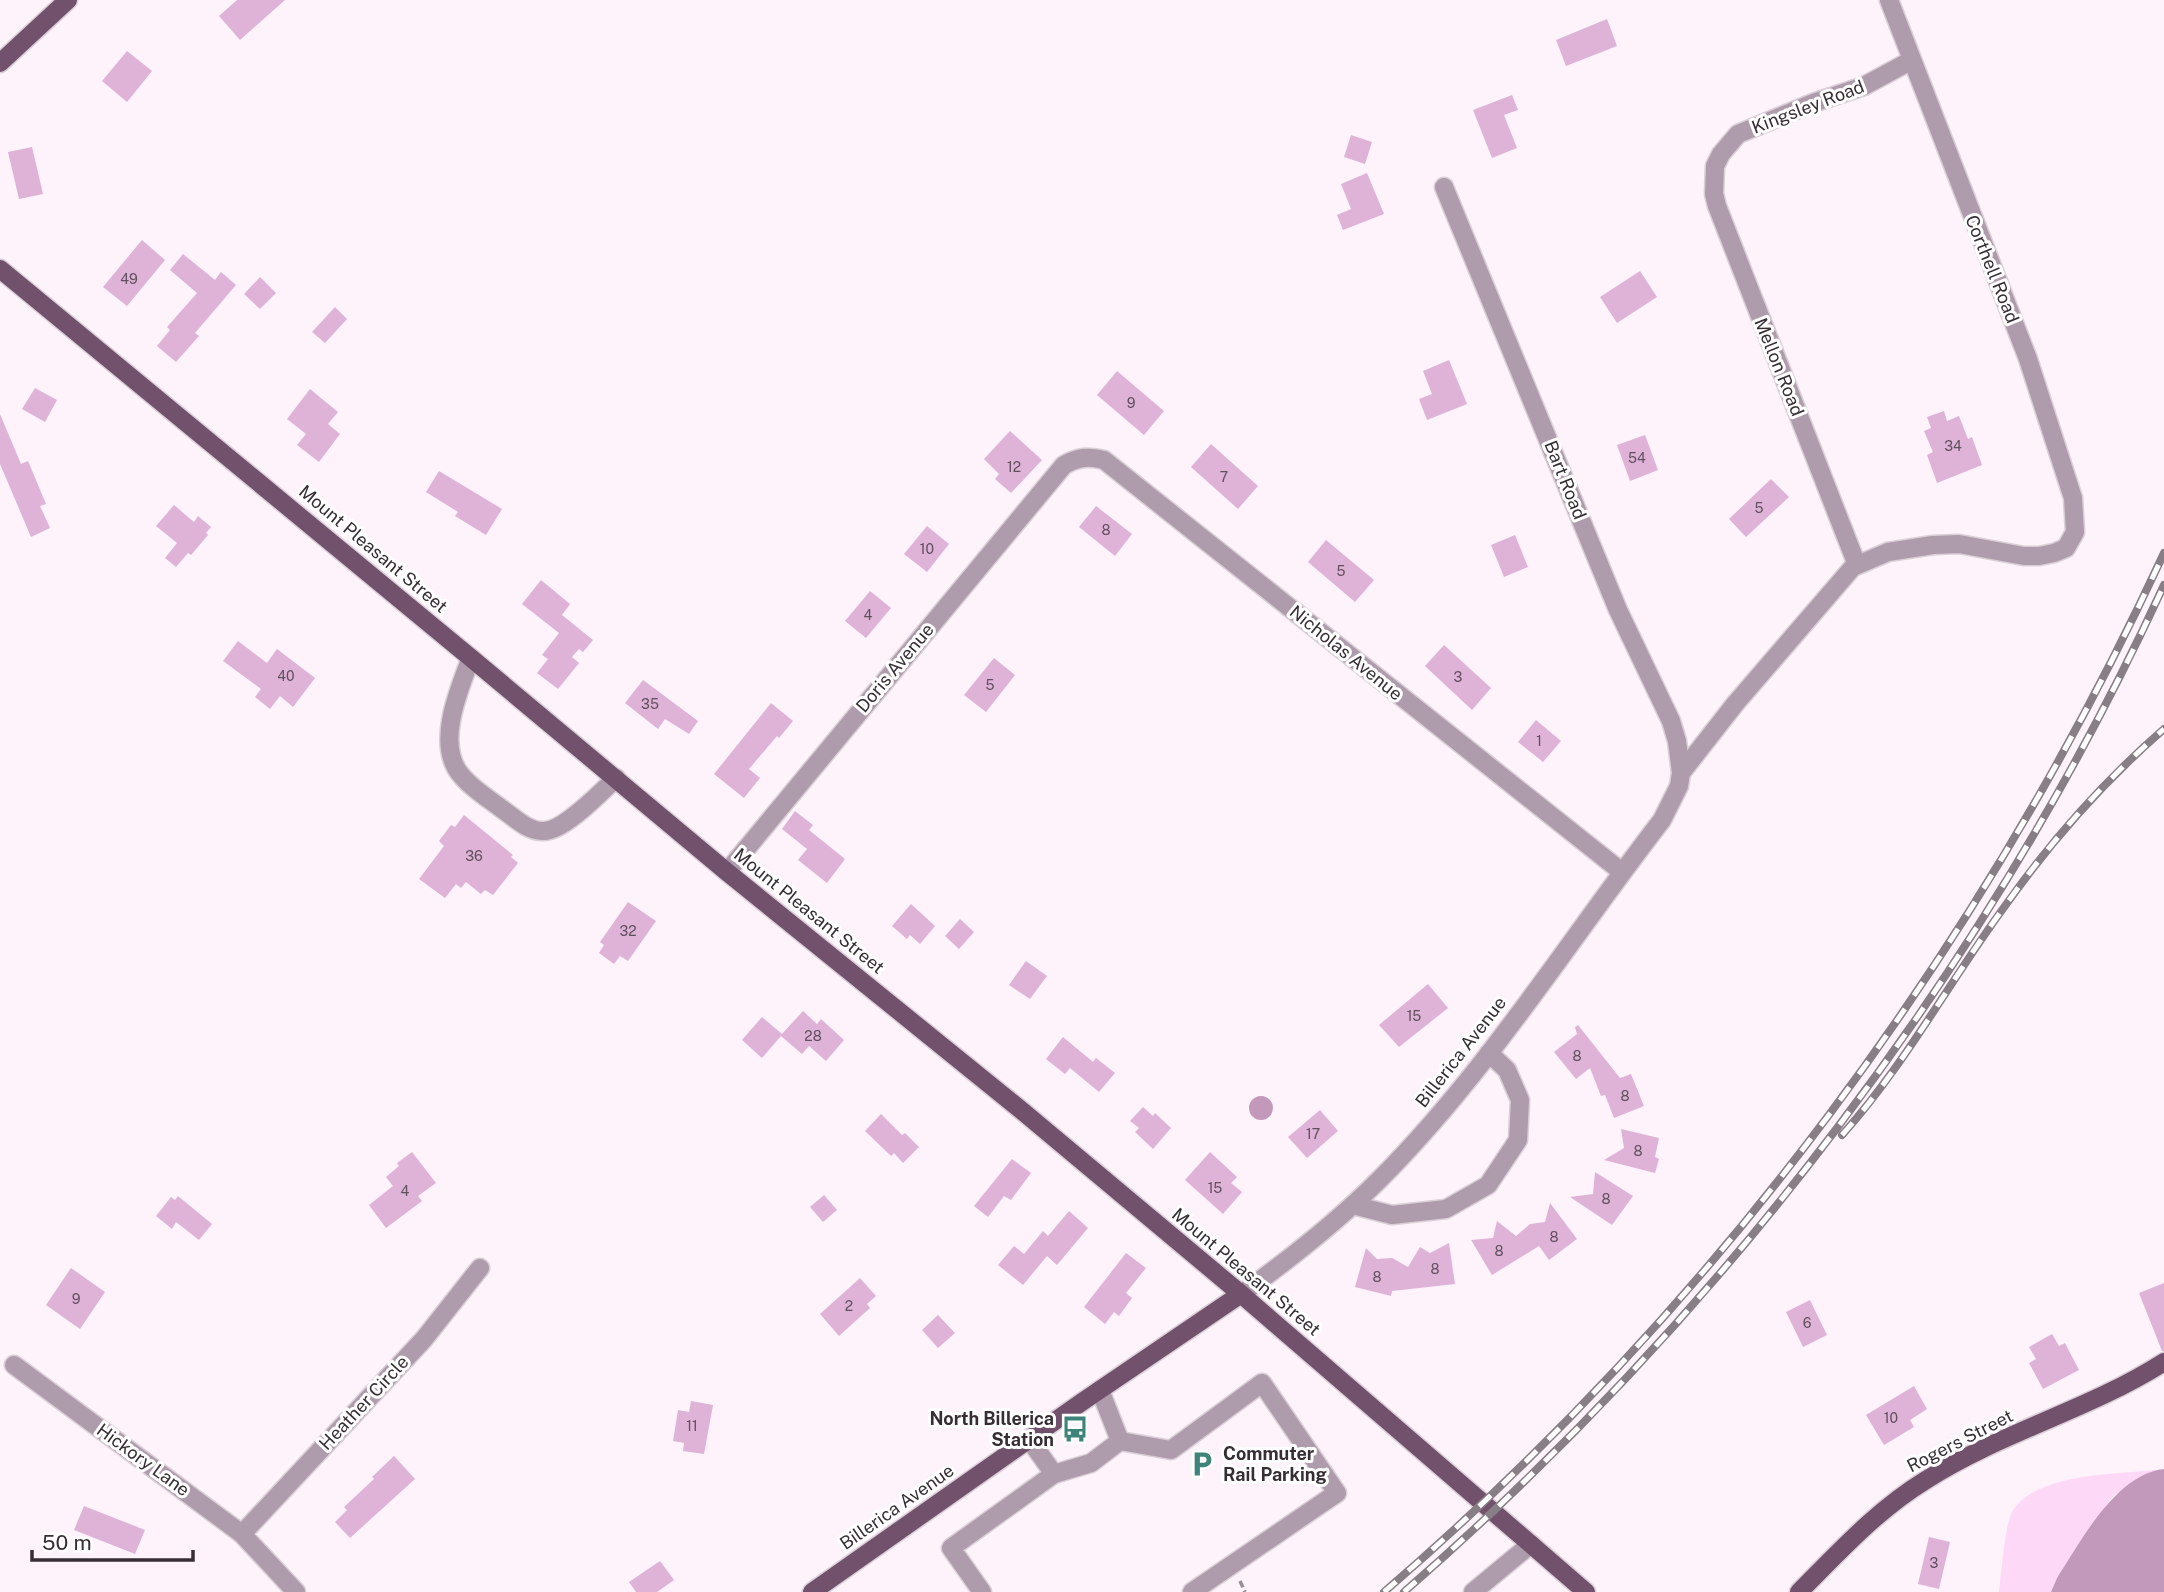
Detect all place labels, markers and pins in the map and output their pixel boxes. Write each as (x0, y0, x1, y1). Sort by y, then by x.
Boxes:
place label: North Billerica Station (929, 1408, 1054, 1450)
bus stop icon: North Billerica Station (1060, 1414, 1090, 1444)
place label: Commuter Rail Parking (1223, 1443, 1327, 1485)
parking icon: Commuter Rail Parking (1187, 1449, 1217, 1479)

